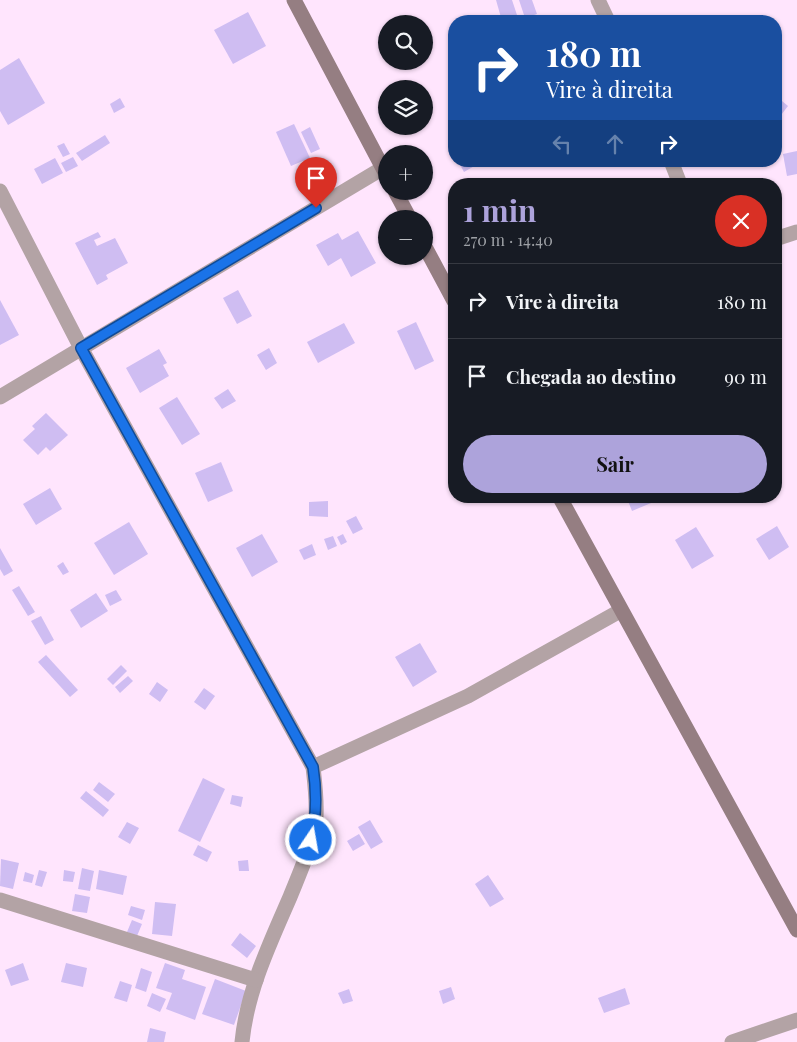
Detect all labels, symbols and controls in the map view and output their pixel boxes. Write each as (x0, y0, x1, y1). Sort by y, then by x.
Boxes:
map controls (378, 15, 433, 265)
button: search (378, 15, 433, 70)
text: 180 m (546, 29, 641, 76)
icon: right (463, 35, 528, 100)
text: Vire à direita (546, 74, 673, 104)
button: layers (378, 80, 433, 135)
icon: left (548, 130, 576, 158)
icon: ahead (601, 130, 629, 158)
icon: right (654, 130, 682, 158)
button: + (378, 145, 433, 200)
pin (295, 157, 337, 208)
icon: arrive (302, 164, 330, 192)
text: 1 min (463, 190, 537, 230)
button: close (715, 195, 767, 247)
button: − (378, 210, 433, 265)
text: 270 m · 14:40 (463, 229, 553, 250)
icon: right (463, 287, 491, 315)
text: Vire à direita (506, 288, 619, 314)
text: 180 m (717, 288, 767, 314)
icon: arrive (463, 362, 491, 390)
text: Chegada ao destino (506, 363, 676, 389)
text: 90 m (724, 363, 767, 389)
button: Sair (463, 435, 767, 493)
position arrow (284, 813, 336, 865)

